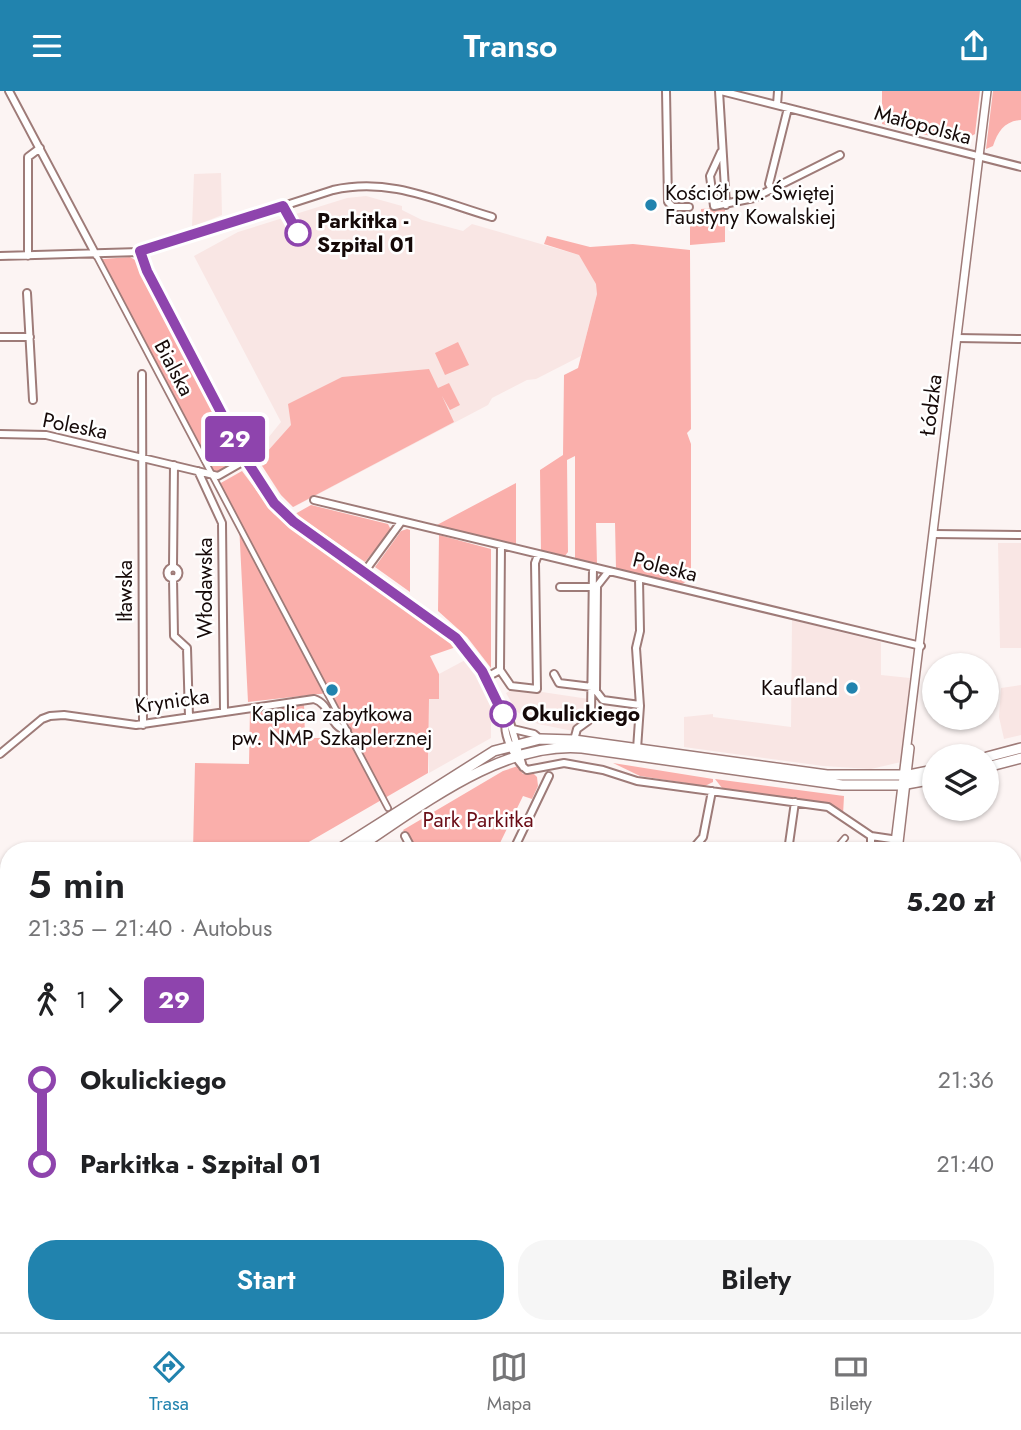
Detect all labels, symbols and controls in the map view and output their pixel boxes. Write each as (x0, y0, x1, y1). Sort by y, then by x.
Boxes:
text: Transo (464, 23, 557, 69)
icon: menu (28, 27, 66, 65)
icon: share (955, 27, 993, 65)
street label: Małopolska (871, 98, 975, 152)
place label: Kościół pw. Świętej Faustyny Kowalskiej (665, 178, 836, 232)
marker: Kościół pw. Świętej Faustyny Kowalskiej (643, 197, 659, 213)
place label: Parkitka - Szpital 01 (317, 206, 414, 260)
marker: Parkitka - Szpital 01 (285, 220, 311, 246)
street label: Bialska (147, 335, 201, 401)
street label: Łódzka (912, 372, 950, 439)
street label: Poleska (40, 405, 110, 447)
line badge: 29 (204, 416, 266, 462)
text: 29 (219, 421, 251, 456)
street label: Włodawska (190, 537, 220, 639)
street label: Poleska (629, 544, 701, 590)
street label: Iławska (110, 560, 140, 622)
map controls (922, 653, 999, 821)
button: locate (922, 653, 999, 730)
place label: Kaufland (761, 673, 838, 703)
marker: Kaufland (844, 680, 860, 696)
street label: Krynicka (133, 681, 211, 721)
marker: Kaplica zabytkowa pw. NMP Szkaplerznej (324, 682, 340, 698)
place label: Kaplica zabytkowa pw. NMP Szkaplerznej (231, 699, 433, 753)
place label: Okulickiego (522, 699, 640, 729)
marker: Okulickiego (490, 701, 516, 727)
button: layers (922, 744, 999, 821)
park label: Park Parkitka (423, 805, 534, 835)
text: 5 min (28, 857, 125, 912)
text: 5.20 zł (906, 883, 994, 921)
text: 21:35 – 21:40 · Autobus (28, 911, 272, 945)
icon: walk (28, 981, 66, 1019)
icon: forward (96, 981, 134, 1019)
text: 29 (158, 982, 190, 1017)
text: 1 (76, 983, 86, 1017)
text: Okulickiego (80, 1061, 226, 1099)
text: 21:36 (938, 1063, 994, 1097)
text: Parkitka - Szpital 01 (80, 1145, 322, 1183)
text: 21:40 (936, 1147, 994, 1181)
button: Start (28, 1240, 504, 1320)
button: Bilety (518, 1240, 994, 1320)
tab: Trasa (149, 1348, 189, 1417)
tab: Mapa (487, 1348, 531, 1417)
tab: Bilety (829, 1348, 872, 1417)

